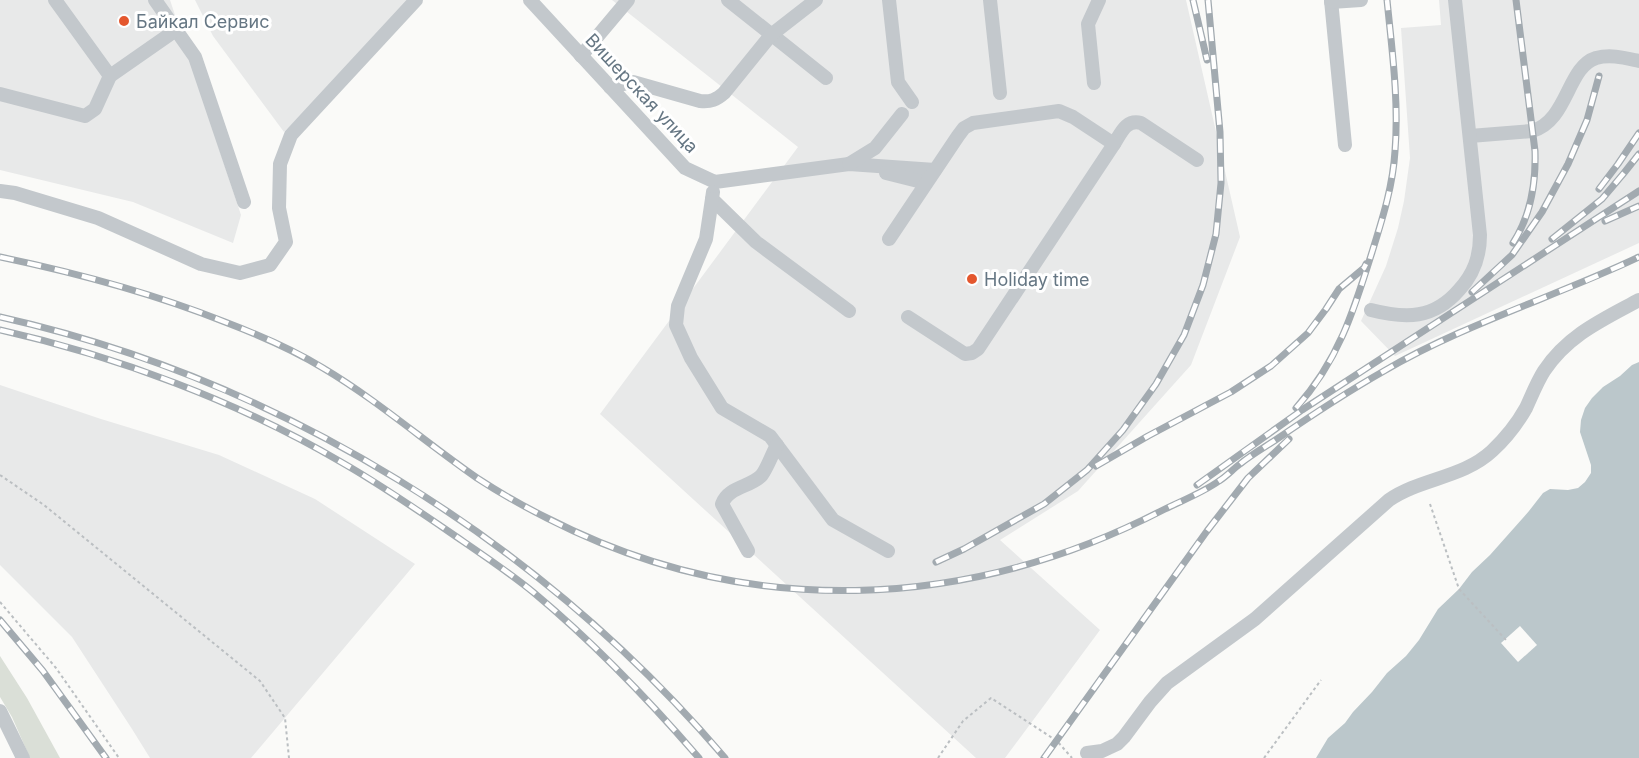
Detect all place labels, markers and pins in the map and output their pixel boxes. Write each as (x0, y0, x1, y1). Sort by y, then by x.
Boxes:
place label: Байкал Сервис (136, 11, 269, 32)
marker: Байкал Сервис (117, 14, 131, 28)
place label: Holiday time (984, 269, 1089, 290)
marker: Holiday time (965, 272, 979, 286)

